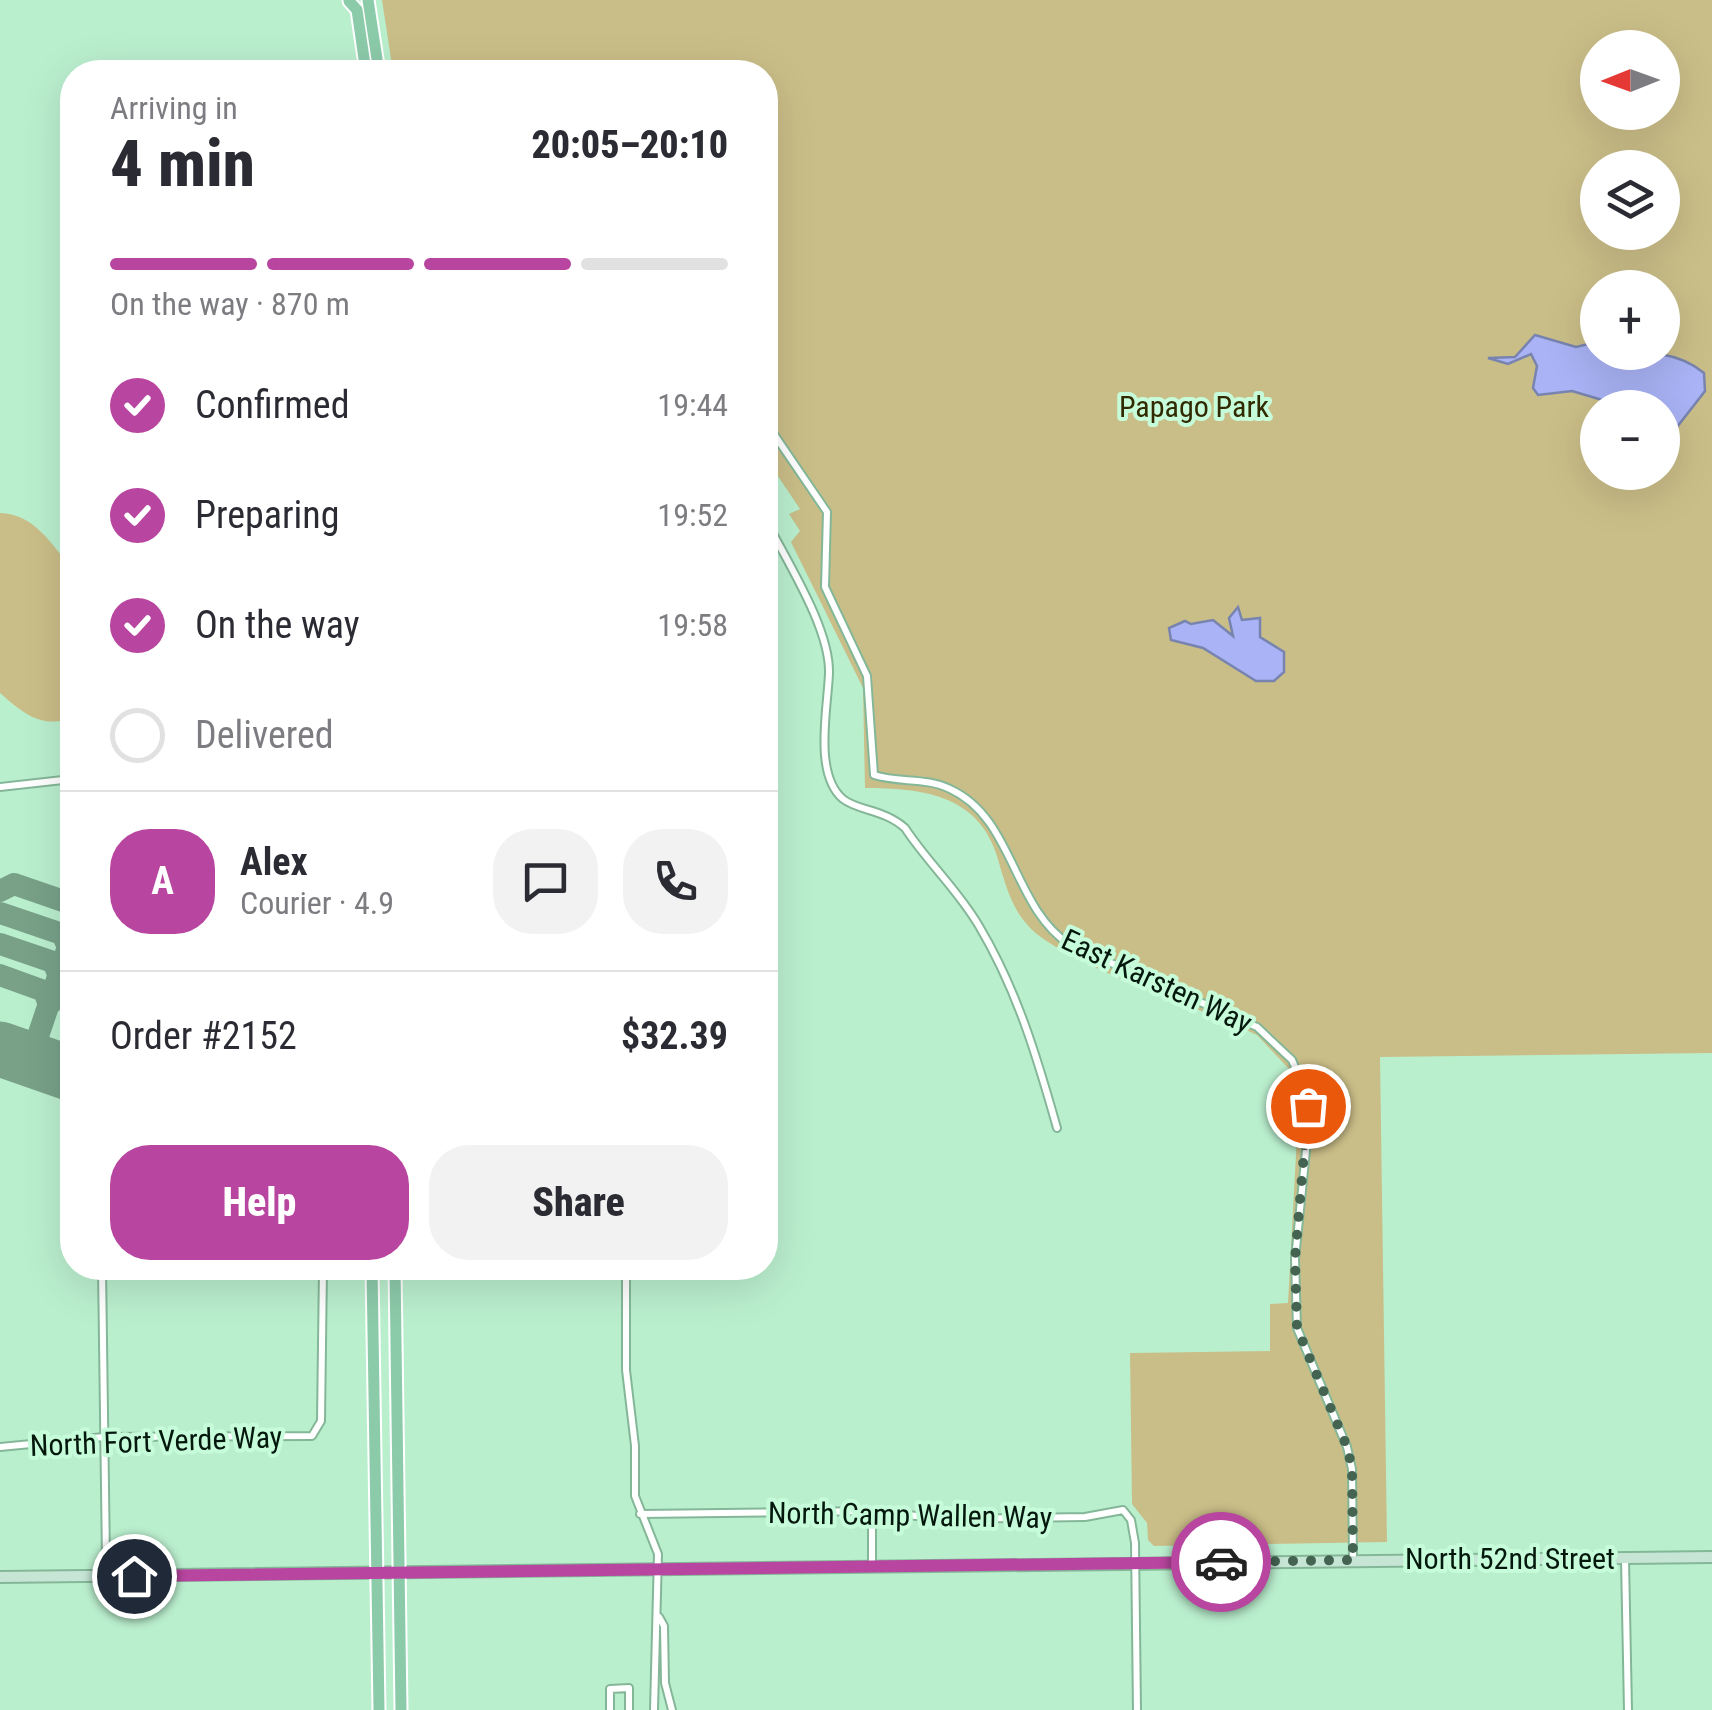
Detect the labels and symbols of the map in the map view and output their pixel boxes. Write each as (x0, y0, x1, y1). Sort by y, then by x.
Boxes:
north arrow (1580, 30, 1680, 130)
park label: Papago Park (1119, 389, 1270, 424)
street label: East Karsten Way (1056, 922, 1258, 1040)
pin (1266, 1064, 1351, 1149)
street label: North Fort Verde Way (29, 1419, 283, 1463)
street label: North Camp Wallen Way (768, 1495, 1052, 1535)
courier (1171, 1512, 1271, 1612)
pin (92, 1534, 177, 1619)
street label: North 52nd Street (1405, 1541, 1615, 1576)

